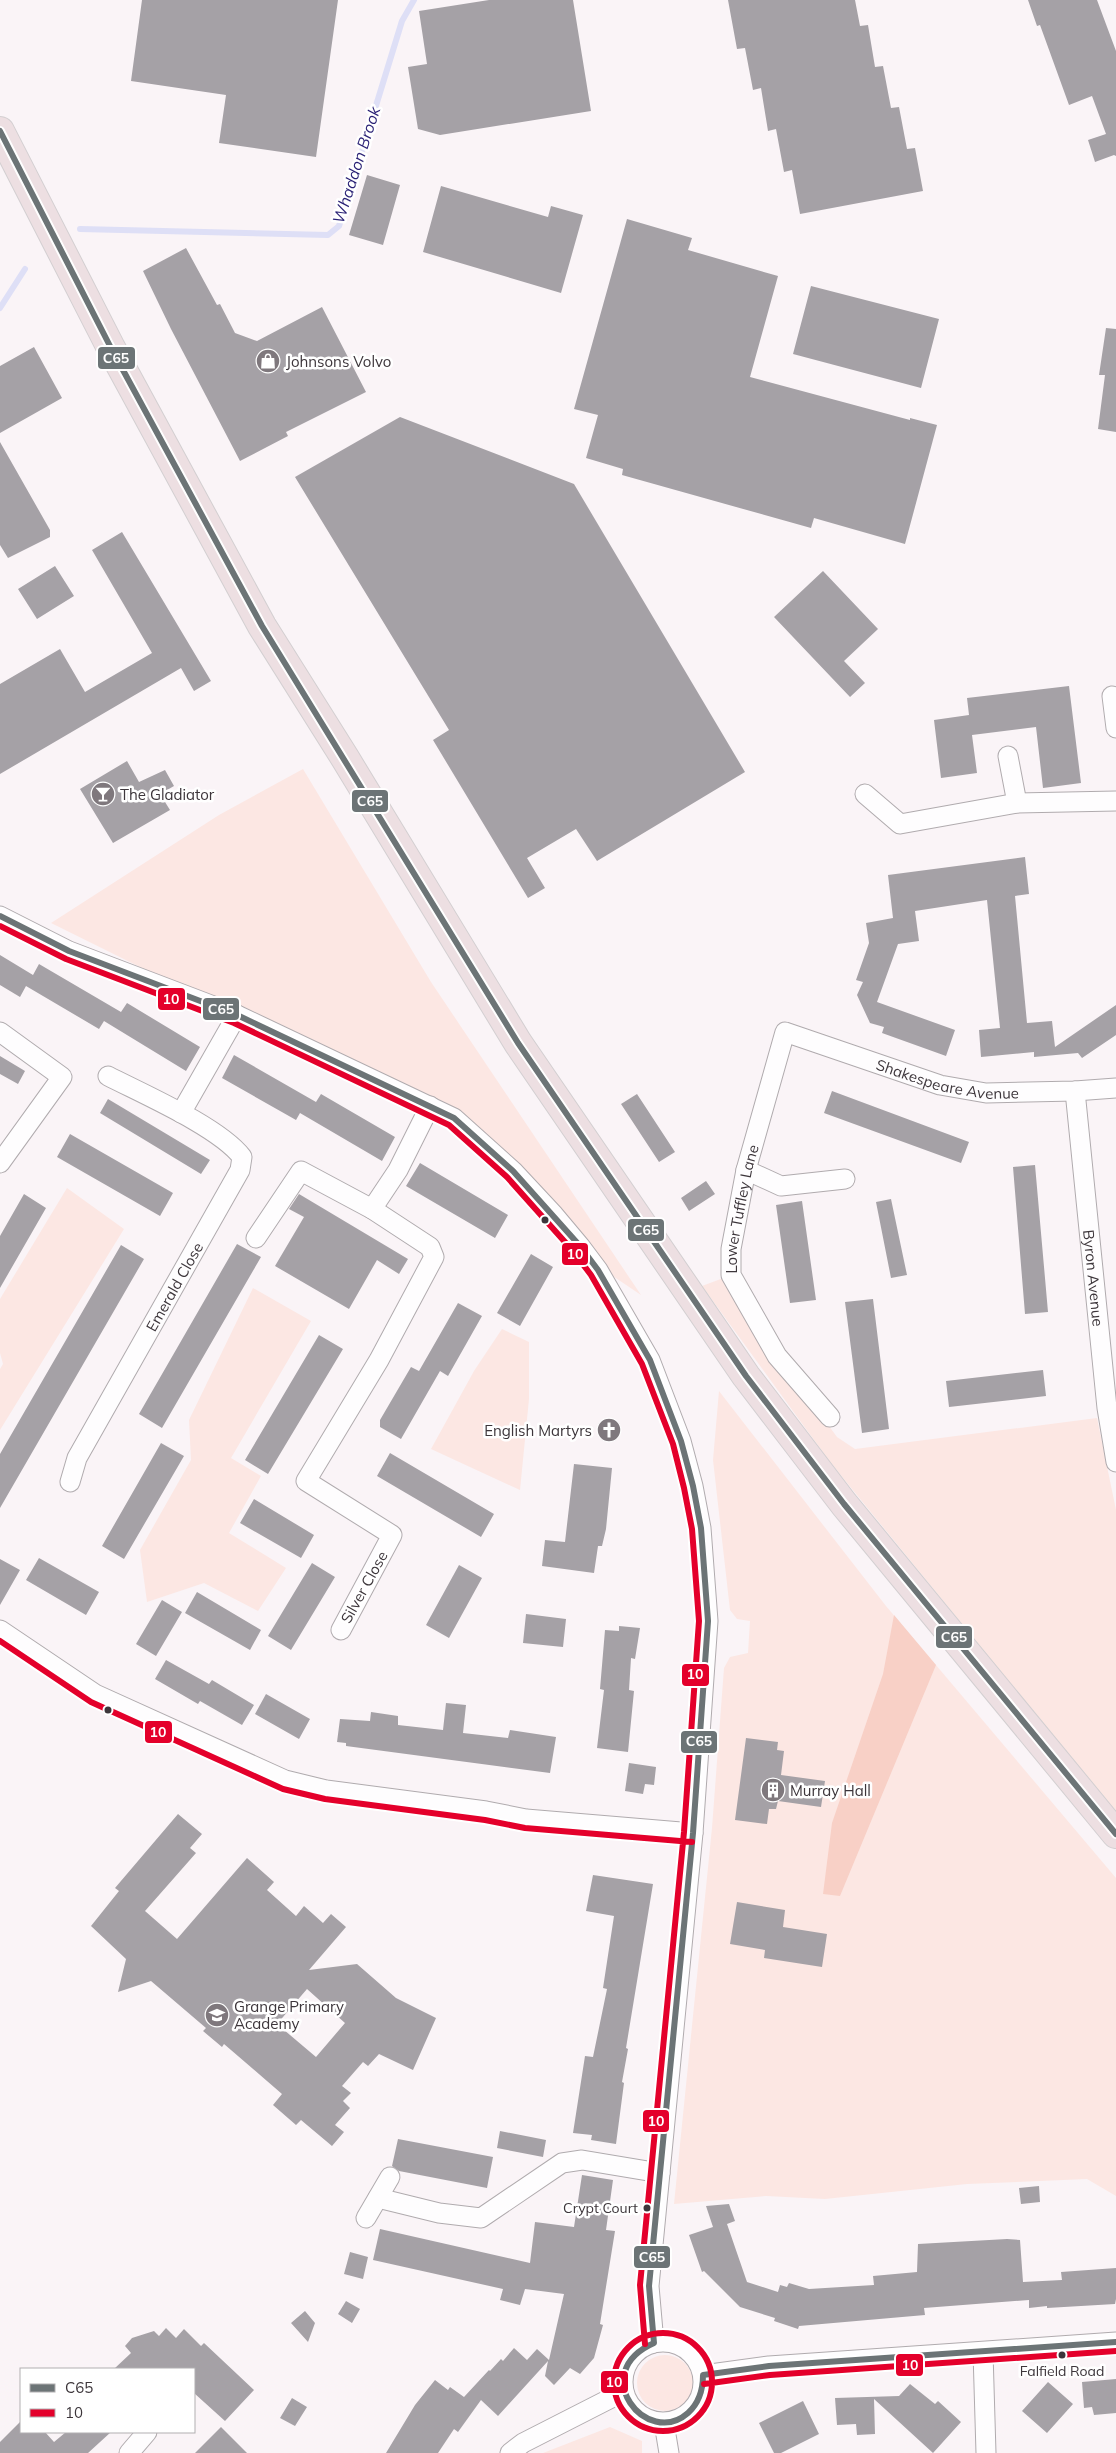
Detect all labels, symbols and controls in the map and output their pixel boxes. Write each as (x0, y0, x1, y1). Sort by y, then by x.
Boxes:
water label: Whaddon Brook (328, 103, 385, 226)
line badge: C65 (97, 346, 136, 370)
shop icon: Johnsons Volvo (255, 348, 281, 374)
text: C65 (103, 349, 129, 367)
place label: Johnsons Volvo (286, 352, 391, 371)
bar icon: The Gladiator (90, 781, 116, 807)
place label: The Gladiator (120, 785, 215, 804)
line badge: C65 (351, 789, 389, 813)
text: C65 (357, 792, 383, 810)
line badge: 10 (157, 987, 186, 1011)
text: 10 (163, 990, 179, 1008)
line badge: C65 (202, 997, 240, 1021)
text: C65 (208, 1000, 234, 1018)
street label: Shakespeare Avenue (874, 1054, 1019, 1103)
street label: Lower Tuffley Lane (722, 1142, 762, 1274)
unlabelled marker (540, 1215, 550, 1225)
line badge: C65 (627, 1218, 665, 1242)
text: C65 (633, 1221, 659, 1239)
street label: Byron Avenue (1080, 1229, 1108, 1327)
street label: Emerald Close (141, 1239, 207, 1334)
line badge: 10 (561, 1242, 589, 1266)
text: 10 (567, 1245, 583, 1263)
church icon: English Martyrs (596, 1417, 622, 1443)
place label: English Martyrs (484, 1421, 592, 1440)
street label: Silver Close (336, 1547, 392, 1627)
line badge: C65 (935, 1625, 973, 1649)
text: C65 (941, 1628, 967, 1646)
line badge: 10 (681, 1663, 710, 1687)
text: 10 (687, 1665, 703, 1683)
unlabelled marker (103, 1705, 113, 1715)
line badge: 10 (144, 1720, 173, 1744)
text: 10 (150, 1723, 166, 1741)
line badge: C65 (680, 1730, 718, 1754)
text: C65 (686, 1732, 712, 1750)
building icon: Murray Hall (760, 1777, 786, 1803)
place label: Murray Hall (790, 1781, 871, 1800)
place label: Grange Primary Academy (234, 1997, 344, 2033)
school or university icon: Grange Primary Academy (204, 2002, 230, 2028)
line badge: 10 (642, 2109, 670, 2133)
text: 10 (648, 2112, 664, 2130)
place label: Crypt Court (563, 2199, 638, 2217)
marker: Crypt Court (642, 2203, 652, 2213)
line badge: C65 (633, 2245, 671, 2269)
text: C65 (639, 2248, 665, 2266)
marker: Falfield Road (1057, 2350, 1067, 2360)
line badge: 10 (895, 2353, 924, 2377)
text: 10 (902, 2356, 918, 2374)
place label: Falfield Road (1020, 2362, 1104, 2380)
legend (20, 2368, 195, 2433)
line badge: 10 (600, 2370, 629, 2394)
text: 10 (606, 2373, 622, 2391)
text: C65 (65, 2378, 93, 2397)
text: 10 (65, 2403, 83, 2422)

